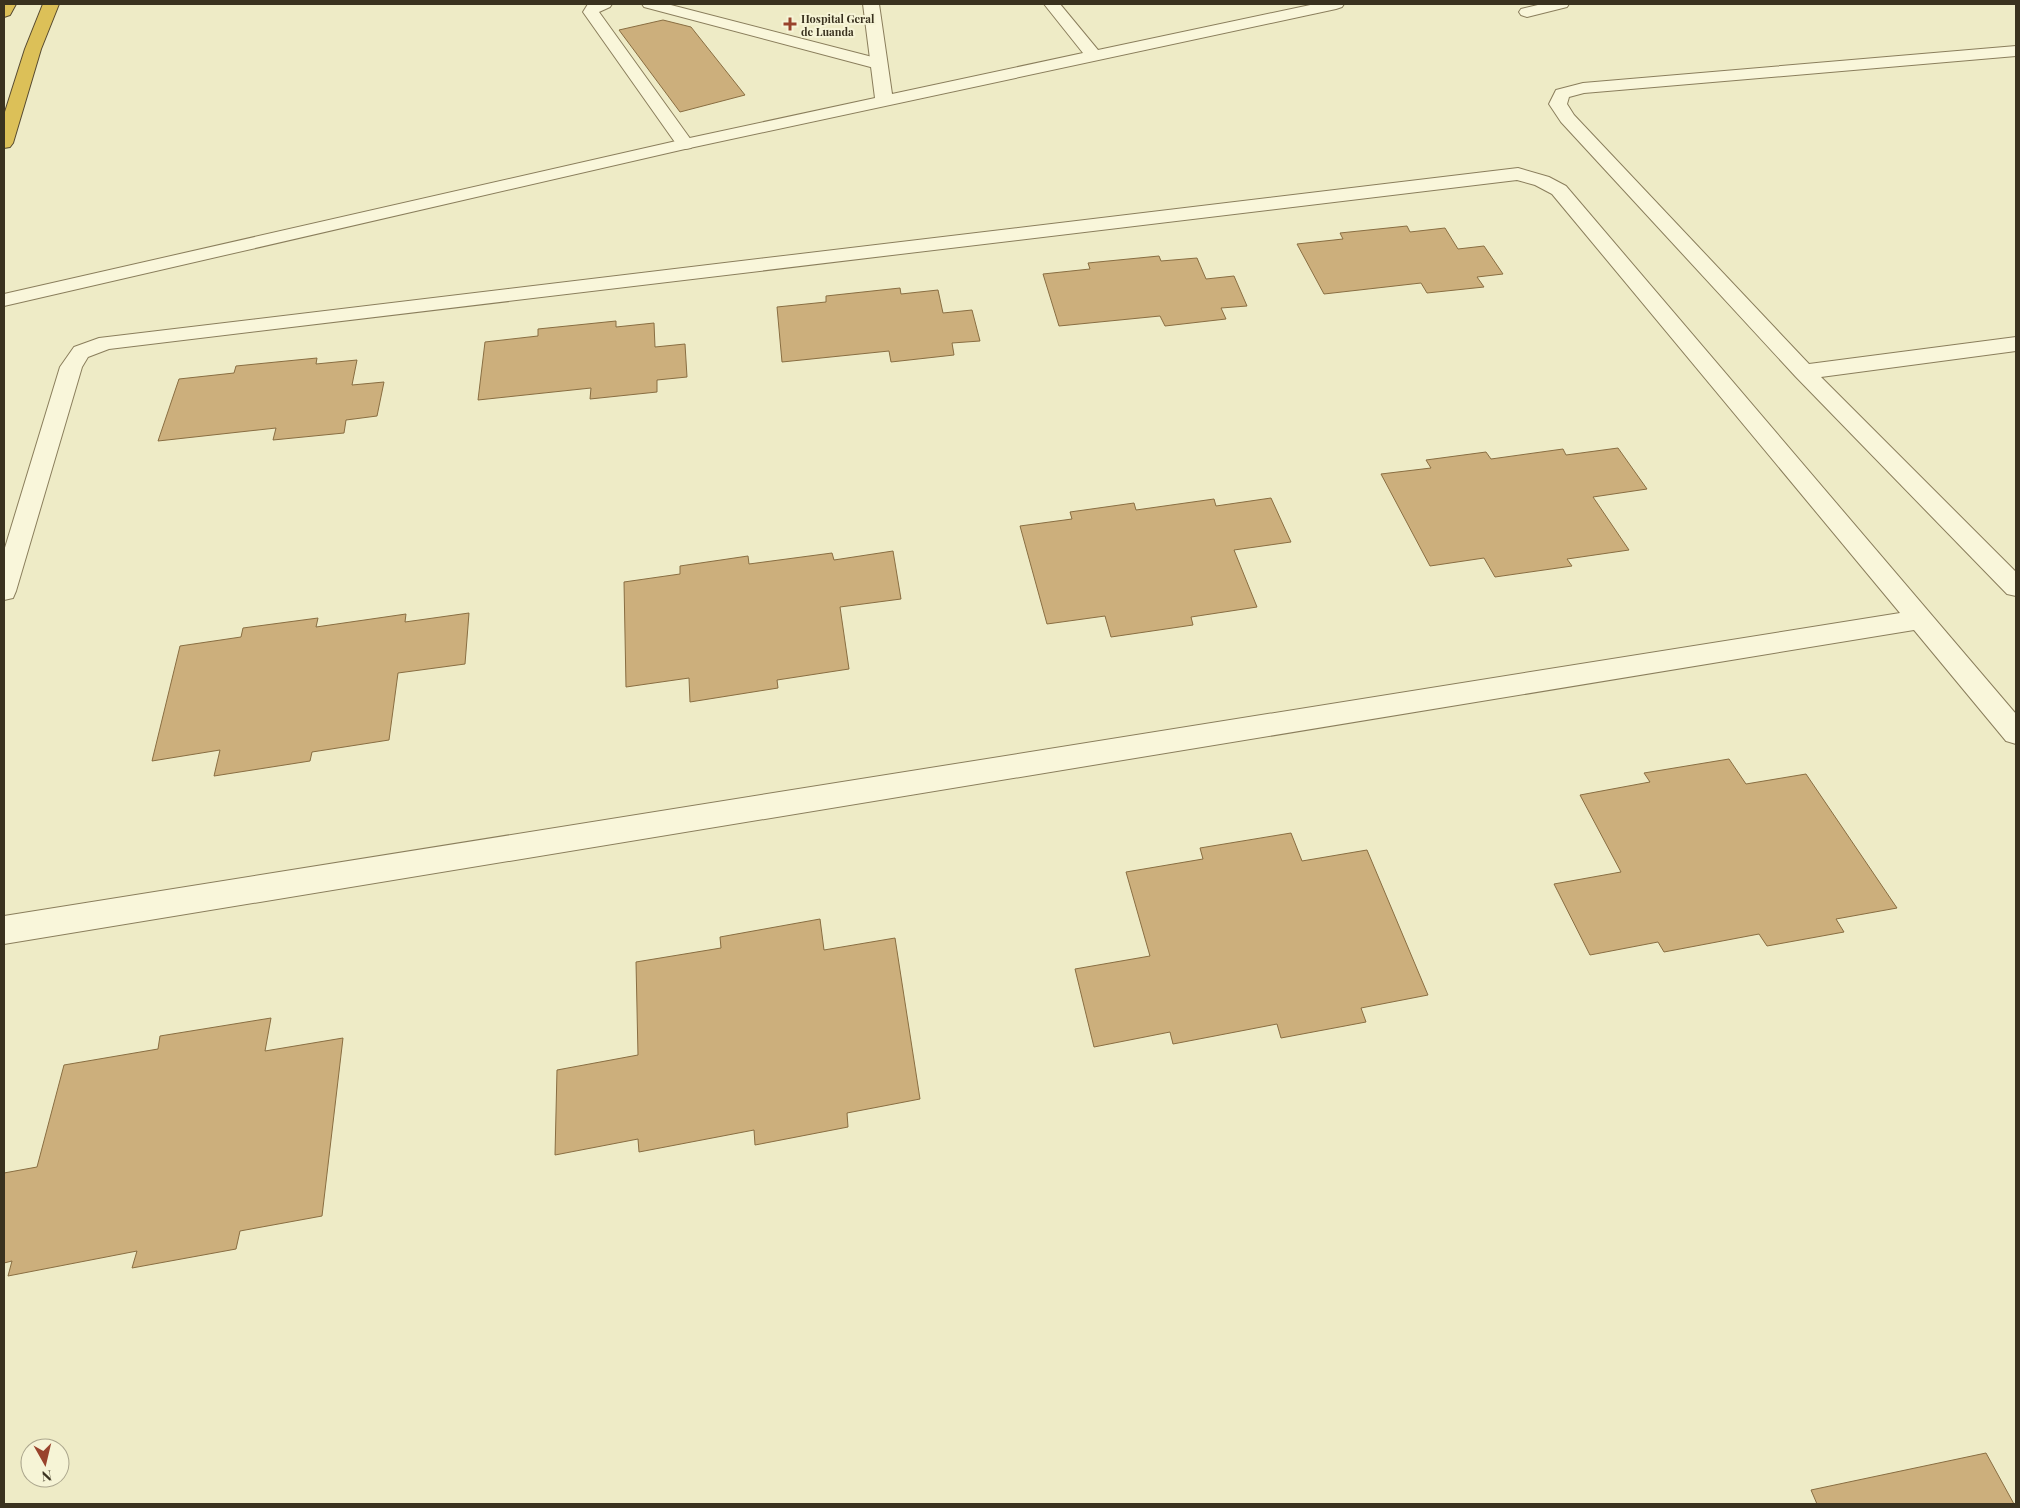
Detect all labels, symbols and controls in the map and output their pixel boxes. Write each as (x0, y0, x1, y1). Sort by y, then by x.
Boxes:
place label: Hospital Geral de Luanda (801, 11, 875, 39)
marker: Hospital Geral de Luanda (783, 17, 797, 31)
north arrow (20, 1438, 70, 1488)
text: N (41, 1466, 53, 1486)

